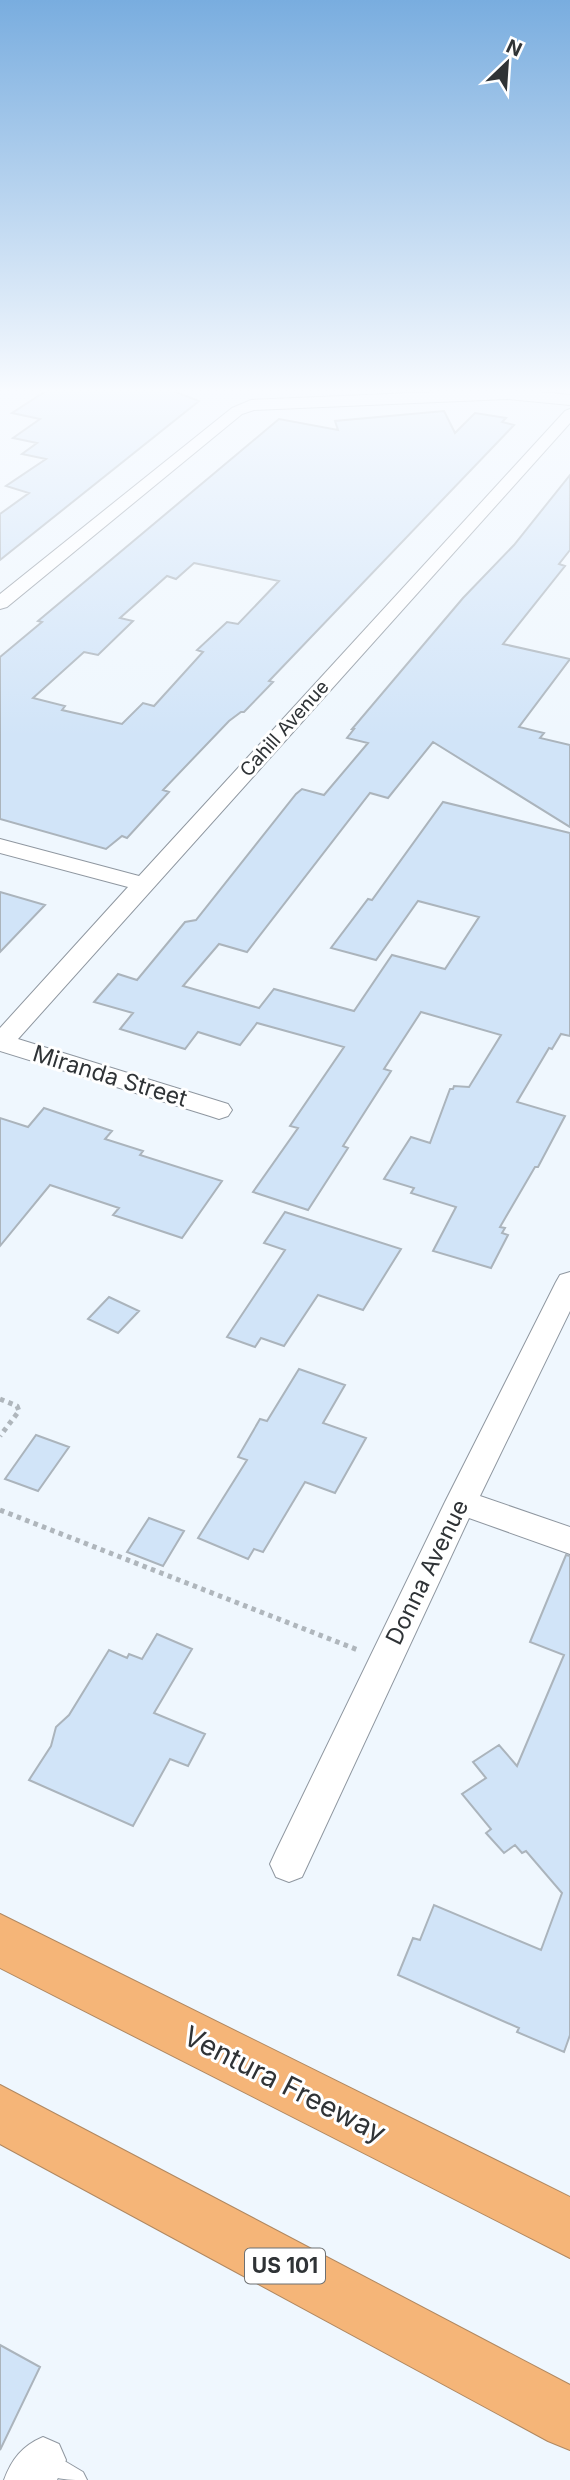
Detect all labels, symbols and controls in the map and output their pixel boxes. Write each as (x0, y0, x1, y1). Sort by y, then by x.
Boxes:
north arrow (472, 28, 542, 98)
text: N (503, 35, 525, 62)
street label: Cahill Avenue (235, 675, 334, 781)
street label: Miranda Street (29, 1039, 191, 1113)
street label: Donna Avenue (380, 1495, 474, 1649)
street label: Ventura Freeway (178, 2018, 392, 2150)
road number: US 101 (245, 2248, 325, 2284)

